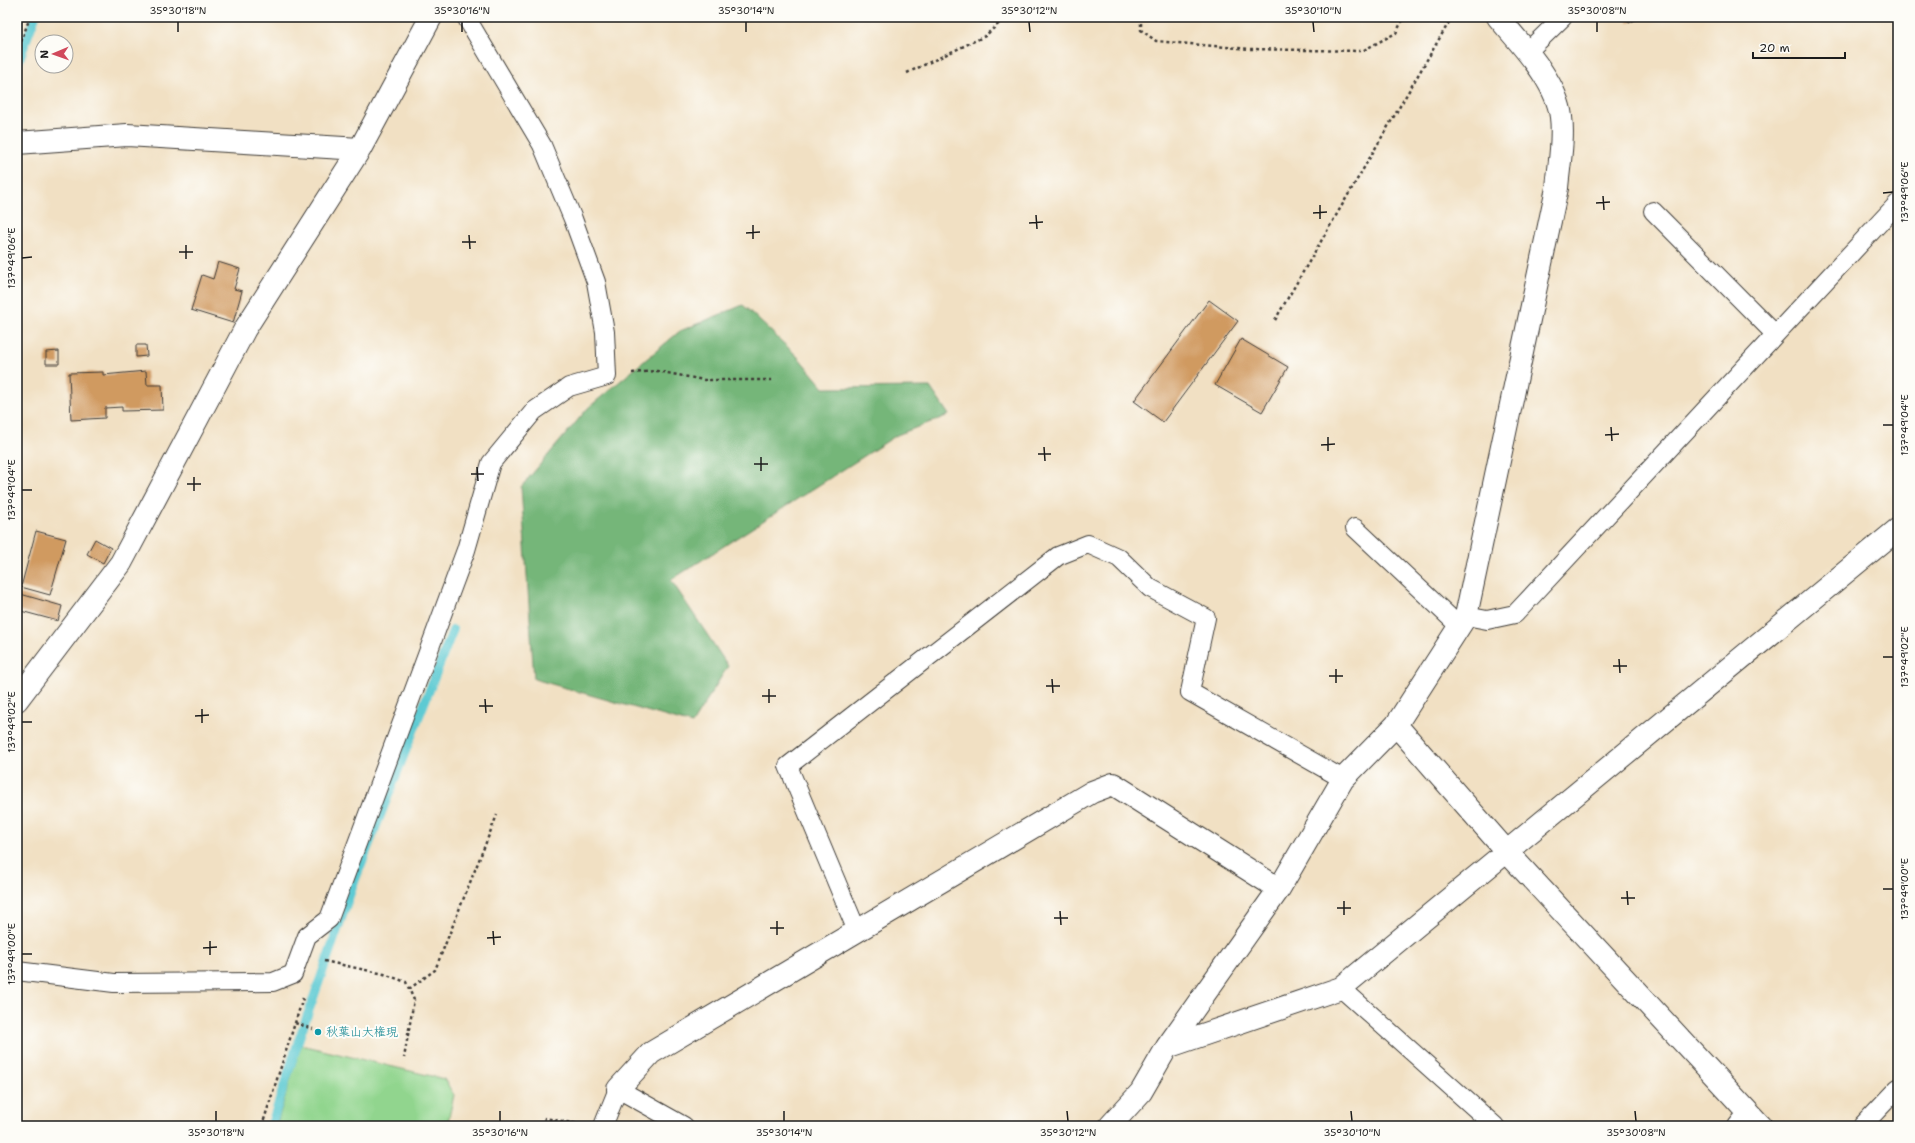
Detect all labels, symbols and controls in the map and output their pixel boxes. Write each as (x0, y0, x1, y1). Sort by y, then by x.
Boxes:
text: 35°30'18"N (150, 4, 206, 17)
text: 35°30'16"N (434, 4, 490, 17)
text: 35°30'14"N (718, 4, 774, 17)
text: 35°30'12"N (1001, 4, 1057, 17)
text: 35°30'10"N (1284, 4, 1342, 17)
text: 35°30'08"N (1567, 4, 1627, 17)
north arrow (34, 34, 74, 74)
scale bar (1753, 34, 1845, 60)
text: 20 m (1759, 40, 1790, 56)
text: N (37, 49, 52, 59)
text: 137°49'06"E (1898, 161, 1911, 223)
text: 137°49'06"E (5, 227, 18, 289)
text: 137°49'04"E (1898, 394, 1911, 456)
text: 137°49'04"E (5, 459, 18, 521)
text: 137°49'02"E (1898, 626, 1911, 688)
text: 137°49'02"E (5, 691, 18, 753)
text: 137°49'00"E (1898, 858, 1911, 920)
text: 137°49'00"E (5, 923, 18, 985)
place label: 秋葉山大権現 (326, 1024, 398, 1040)
marker: 秋葉山大権現 (313, 1027, 323, 1037)
text: 35°30'18"N (188, 1126, 244, 1139)
text: 35°30'16"N (472, 1126, 528, 1139)
text: 35°30'14"N (756, 1126, 812, 1139)
text: 35°30'12"N (1040, 1126, 1096, 1139)
text: 35°30'10"N (1323, 1126, 1381, 1139)
text: 35°30'08"N (1606, 1126, 1666, 1139)

